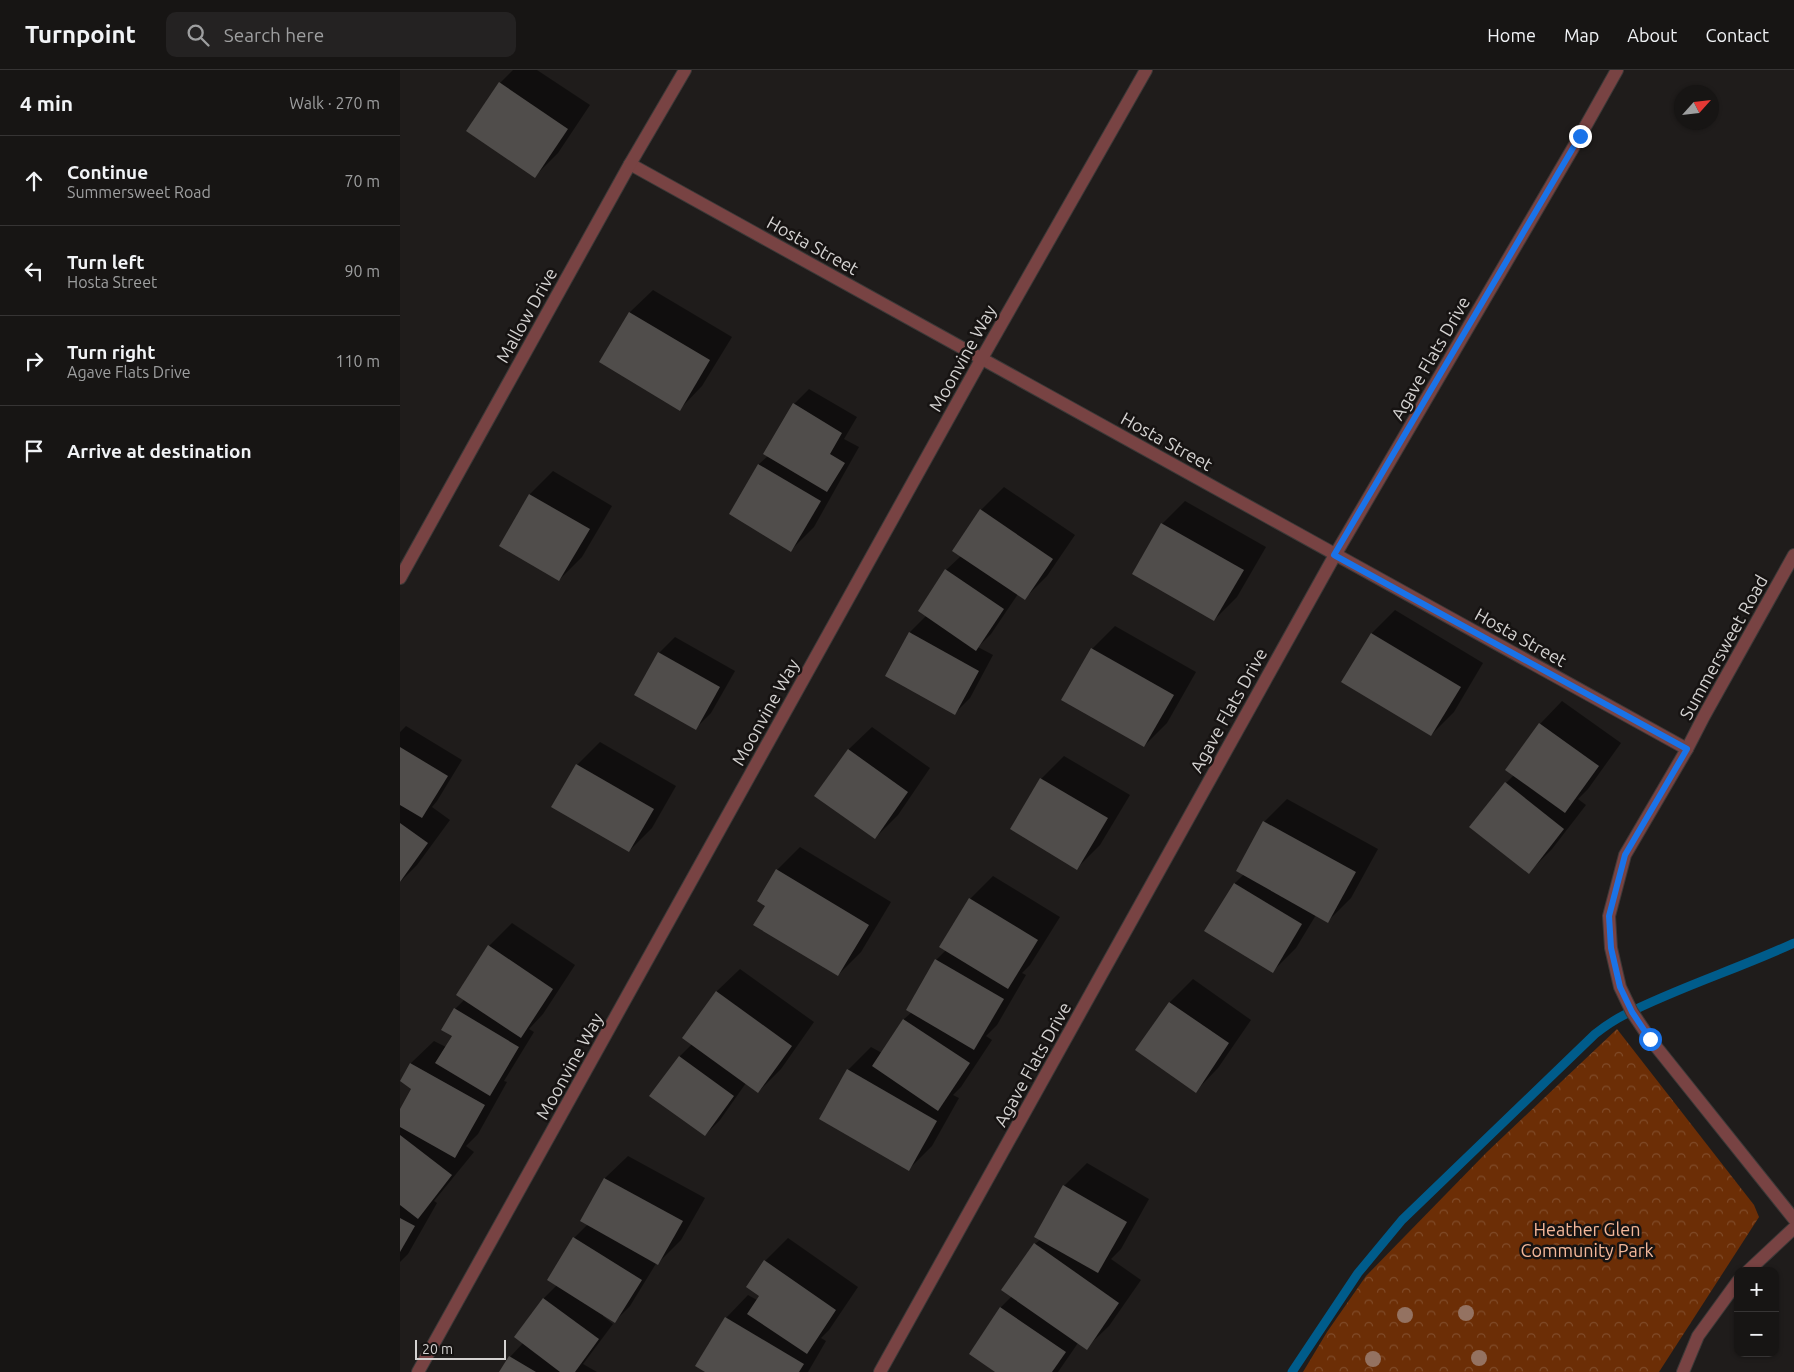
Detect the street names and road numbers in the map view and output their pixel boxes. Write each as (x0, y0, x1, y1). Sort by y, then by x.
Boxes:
street label: Hosta Street (764, 212, 862, 278)
street label: Mallow Drive (492, 264, 560, 366)
street label: Agave Flats Drive (1387, 293, 1473, 423)
street label: Moonvine Way (924, 301, 1000, 415)
street label: Hosta Street (1118, 408, 1216, 474)
street label: Summersweet Road (1675, 571, 1771, 723)
street label: Hosta Street (1472, 604, 1570, 670)
street label: Agave Flats Drive (1186, 644, 1270, 776)
street label: Moonvine Way (727, 655, 803, 769)
street label: Agave Flats Drive (990, 998, 1074, 1130)
street label: Moonvine Way (531, 1009, 607, 1123)

